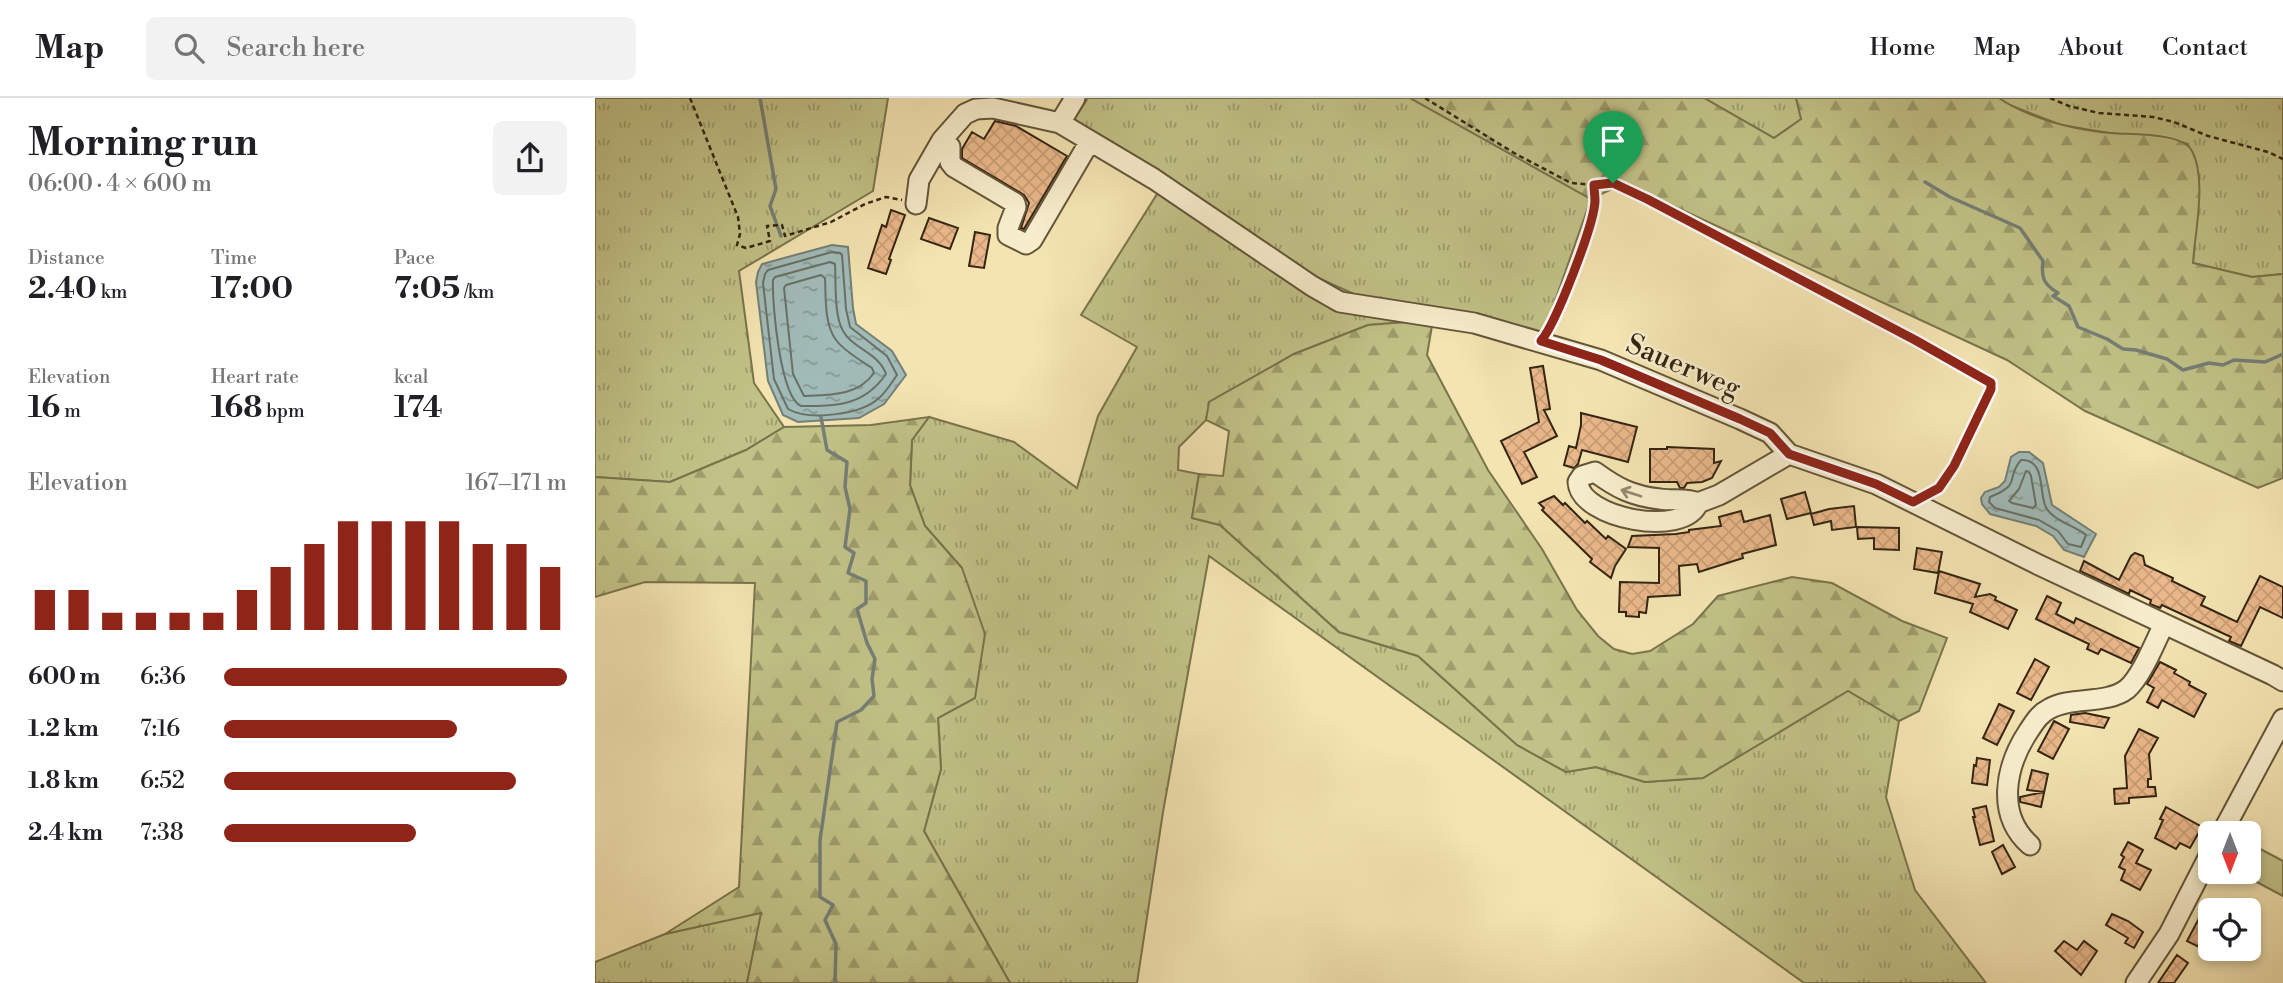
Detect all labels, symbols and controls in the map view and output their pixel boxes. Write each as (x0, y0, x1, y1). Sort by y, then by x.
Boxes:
search box (146, 17, 636, 80)
text: Map (35, 28, 104, 69)
icon: search (170, 29, 208, 67)
text: Search here (226, 32, 365, 64)
text: Home (1870, 33, 1935, 63)
text: Map (1973, 33, 2021, 63)
text: About (2059, 33, 2124, 63)
text: Contact (2162, 33, 2248, 63)
pin (1583, 111, 1643, 183)
text: Morning run (28, 120, 258, 167)
button: share (493, 121, 567, 195)
icon: arrive (1594, 122, 1632, 160)
text: 06:00 · 4 × 600 m (28, 170, 212, 198)
text: Distance (28, 246, 105, 270)
text: Time (211, 246, 257, 270)
text: Pace (394, 246, 435, 270)
text: 2.40 (28, 270, 97, 308)
text: 17:00 (211, 270, 293, 308)
text: 7:05 (394, 270, 460, 308)
text: km (97, 280, 127, 304)
text: /km (460, 280, 494, 304)
street label: Sauerweg (1621, 327, 1747, 406)
text: Elevation (28, 365, 110, 389)
text: Heart rate (211, 365, 299, 389)
text: kcal (394, 365, 428, 389)
text: 16 (28, 389, 60, 427)
text: 168 (211, 389, 262, 427)
text: 174 (394, 389, 443, 427)
text: m (60, 399, 81, 423)
text: bpm (262, 399, 305, 423)
text: Elevation (28, 469, 128, 497)
text: 167–171 m (465, 469, 567, 497)
one-way arrow (1621, 485, 1643, 498)
text: 600 m (28, 663, 101, 691)
text: 6:36 (140, 663, 186, 691)
text: 1.2 km (28, 715, 99, 743)
text: 7:16 (140, 715, 180, 743)
text: 1.8 km (28, 767, 99, 795)
text: 6:52 (140, 767, 185, 795)
text: 2.4 km (28, 819, 103, 847)
text: 7:38 (140, 819, 184, 847)
north arrow (2198, 821, 2261, 884)
map controls (2198, 821, 2261, 961)
button: locate (2198, 898, 2261, 961)

